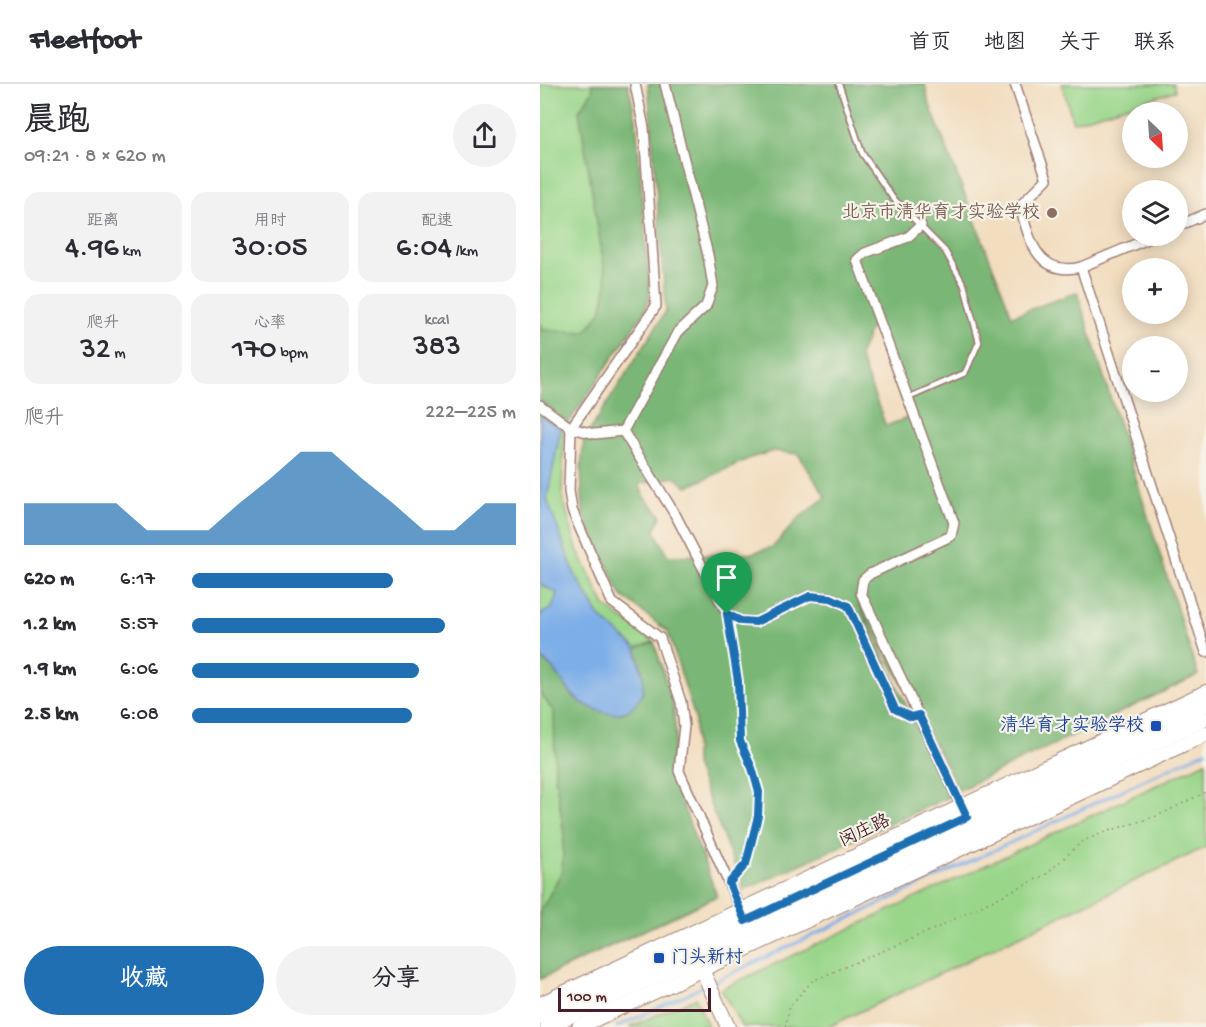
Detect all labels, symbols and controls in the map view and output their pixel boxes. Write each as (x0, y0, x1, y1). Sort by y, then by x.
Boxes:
text: Fleetfoot (30, 25, 140, 58)
text: 首页 (909, 32, 951, 57)
text: 地图 (984, 32, 1026, 57)
text: 关于 (1059, 32, 1101, 57)
text: 联系 (1134, 32, 1176, 57)
north arrow (1122, 102, 1188, 168)
map controls (1122, 102, 1188, 402)
text: 晨跑 (24, 104, 90, 142)
button: share (453, 104, 516, 167)
text: 09:21 · 8 × 620 m (24, 146, 166, 169)
button: layers (1122, 180, 1188, 246)
place label: 北京市清华育才实验学校 (842, 202, 1040, 224)
marker: 北京市清华育才实验学校 (1045, 206, 1059, 220)
text: 距离 (87, 213, 119, 232)
text: 用时 (254, 213, 286, 232)
text: 配速 (421, 213, 453, 232)
text: 4.96 (65, 232, 119, 267)
text: 30:05 (233, 232, 307, 267)
text: 6:04 (396, 232, 452, 267)
text: km (119, 243, 141, 262)
text: /km (452, 243, 478, 262)
button: + (1122, 258, 1188, 324)
text: kcal (425, 312, 449, 331)
text: 爬升 (87, 315, 119, 334)
text: 心率 (254, 315, 286, 334)
text: 383 (413, 331, 461, 366)
text: 32 (80, 334, 111, 369)
text: 170 (232, 334, 277, 369)
button: − (1122, 336, 1188, 402)
text: m (111, 345, 126, 364)
text: bpm (277, 345, 308, 364)
text: 222–225 m (425, 402, 516, 425)
text: 爬升 (24, 408, 64, 431)
pin (701, 552, 752, 614)
icon: arrive (710, 561, 743, 594)
text: 620 m (24, 569, 74, 592)
text: 6:17 (120, 569, 155, 592)
text: 1.2 km (24, 614, 76, 637)
text: 5:57 (120, 614, 158, 637)
text: 1.9 km (24, 659, 76, 682)
text: 6:06 (120, 659, 158, 682)
text: 2.5 km (24, 704, 78, 727)
text: 6:08 (120, 704, 159, 727)
place label: 清华育才实验学校 (1000, 715, 1144, 737)
marker: 清华育才实验学校 (1149, 719, 1163, 733)
street label: 闵庄路 (836, 810, 894, 853)
button: 收藏 (24, 946, 264, 1015)
button: 分享 (276, 946, 516, 1015)
place label: 门头新村 (671, 947, 743, 969)
marker: 门头新村 (652, 951, 666, 965)
scale bar (558, 985, 711, 1012)
text: 100 m (567, 989, 607, 1008)

